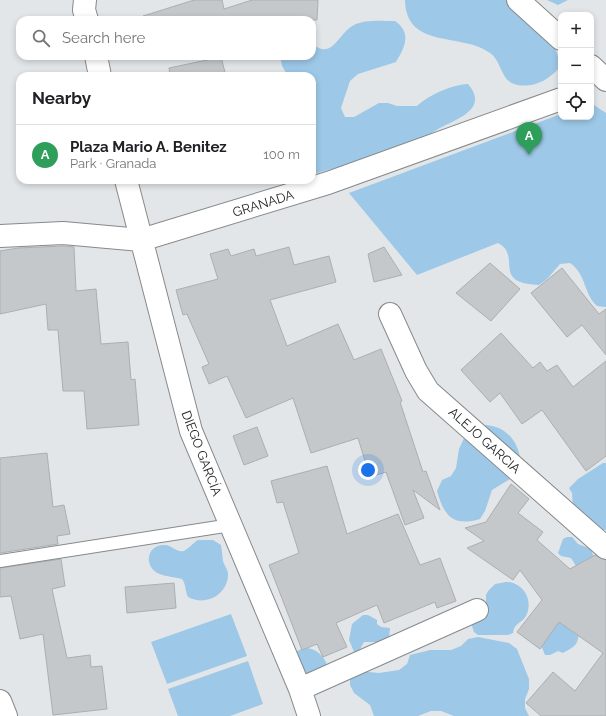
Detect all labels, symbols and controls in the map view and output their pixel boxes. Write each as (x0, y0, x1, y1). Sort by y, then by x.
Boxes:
map controls (558, 12, 594, 120)
button: + (558, 12, 594, 48)
search box (16, 16, 316, 60)
icon: search (30, 27, 52, 49)
text: Search here (62, 29, 145, 47)
button: − (558, 48, 594, 84)
button: locate (558, 84, 594, 120)
text: Nearby (32, 88, 91, 108)
pin: A (516, 122, 542, 155)
text: Plaza Mario A. Benitez (70, 138, 227, 156)
text: A (41, 147, 49, 162)
text: 100 m (263, 147, 300, 162)
text: Park · Granada (70, 156, 156, 171)
street label: GRANADA (231, 187, 296, 220)
street label: ALEJO GARCIA (446, 404, 524, 477)
street label: DIEGO GARCÍA (178, 408, 225, 498)
your location (358, 460, 378, 480)

